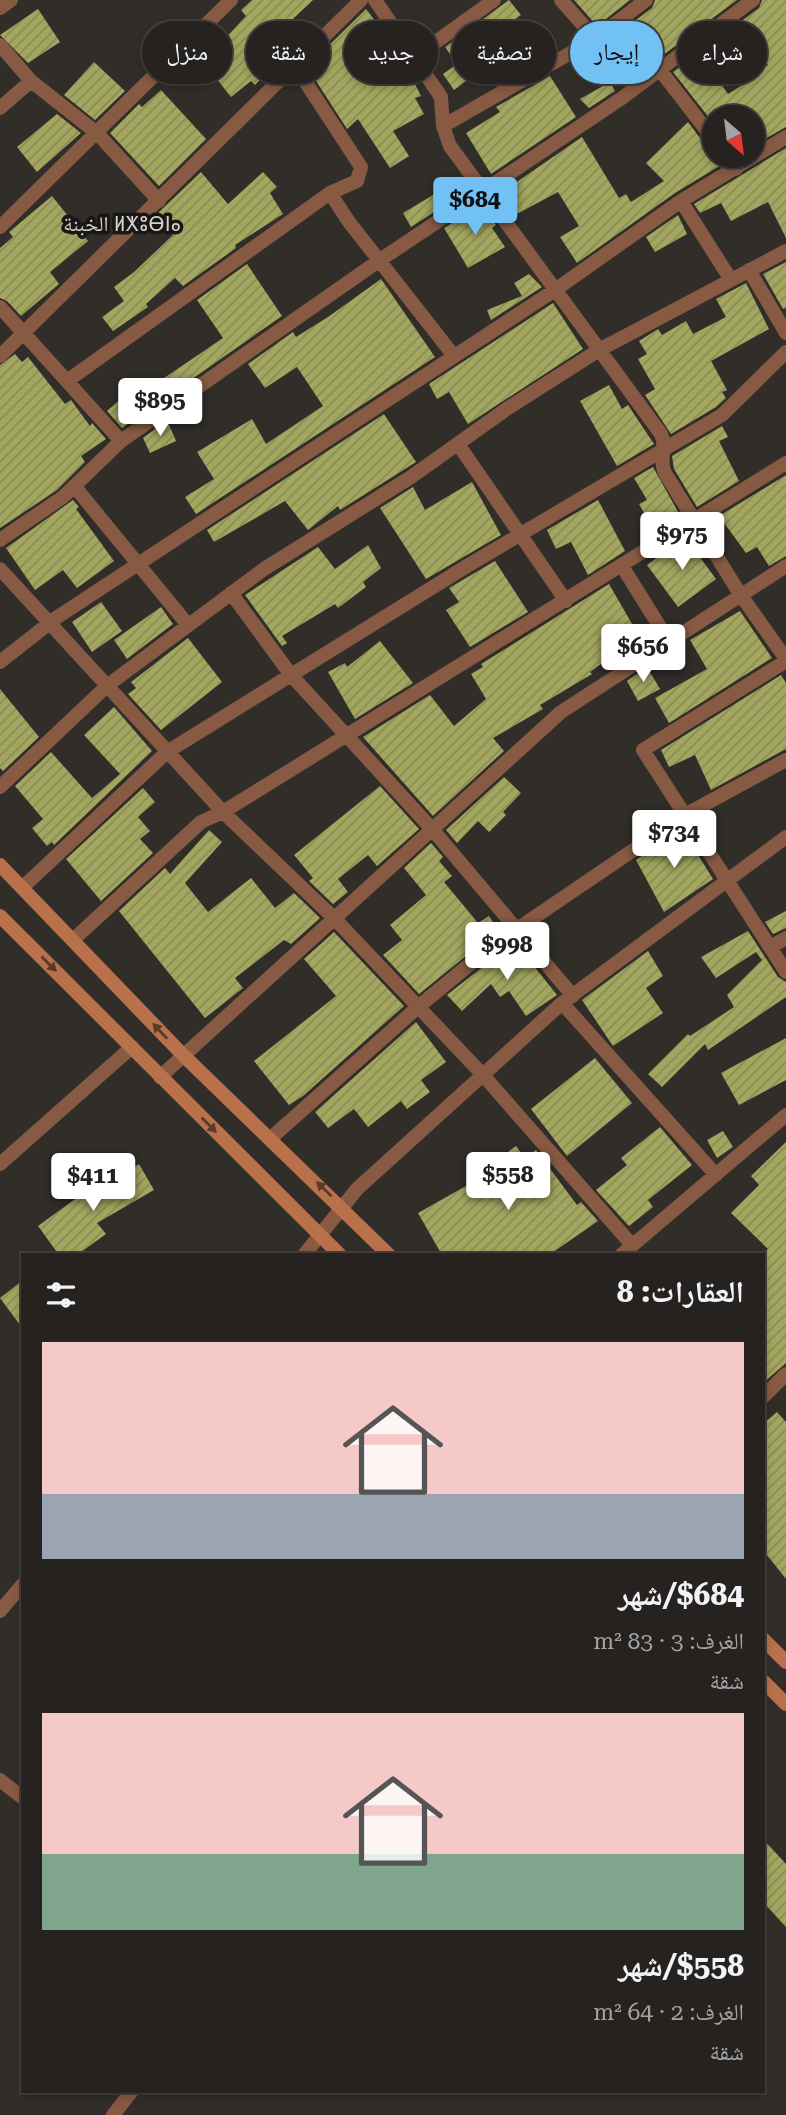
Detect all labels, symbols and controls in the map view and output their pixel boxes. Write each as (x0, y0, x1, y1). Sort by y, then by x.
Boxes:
chip: منزل (142, 21, 232, 84)
chip: شقة (246, 21, 330, 84)
chip: جديد (344, 21, 438, 84)
chip: تصفية (452, 21, 556, 84)
chip: إيجار (570, 21, 663, 84)
chip: شراء (677, 21, 767, 84)
north arrow (702, 105, 765, 168)
map controls (702, 105, 765, 168)
pin: $684 (434, 177, 516, 237)
text: $684 (449, 186, 501, 213)
district label: الخبنة ⵍⵅⵓⴱⵏⴰ (63, 212, 181, 236)
pin: $895 (119, 378, 201, 438)
text: $895 (134, 387, 186, 414)
pin: $975 (641, 512, 723, 572)
text: $975 (656, 521, 708, 548)
pin: $656 (602, 624, 684, 684)
text: $656 (617, 633, 669, 660)
pin: $734 (633, 810, 715, 870)
text: $734 (648, 819, 700, 846)
pin: $998 (466, 922, 548, 982)
text: $998 (481, 931, 533, 958)
one-way arrow (40, 956, 57, 973)
one-way arrow (153, 1023, 169, 1040)
one-way arrow (200, 1117, 217, 1133)
pin: $558 (467, 1152, 549, 1212)
pin: $411 (52, 1154, 134, 1213)
text: $558 (482, 1161, 534, 1188)
text: $411 (67, 1162, 119, 1189)
one-way arrow (316, 1181, 333, 1197)
text: العقارات: 8 (617, 1274, 744, 1309)
icon: filters (42, 1276, 80, 1314)
icon: home (330, 1387, 456, 1513)
text: $684/شهر (618, 1577, 744, 1612)
text: الغرف: 3 · 83 m² (593, 1628, 744, 1655)
text: شقة (710, 1668, 744, 1695)
icon: home (330, 1758, 456, 1884)
text: $558/شهر (618, 1948, 744, 1983)
text: الغرف: 2 · 64 m² (593, 1999, 744, 2026)
text: شقة (710, 2039, 744, 2066)

